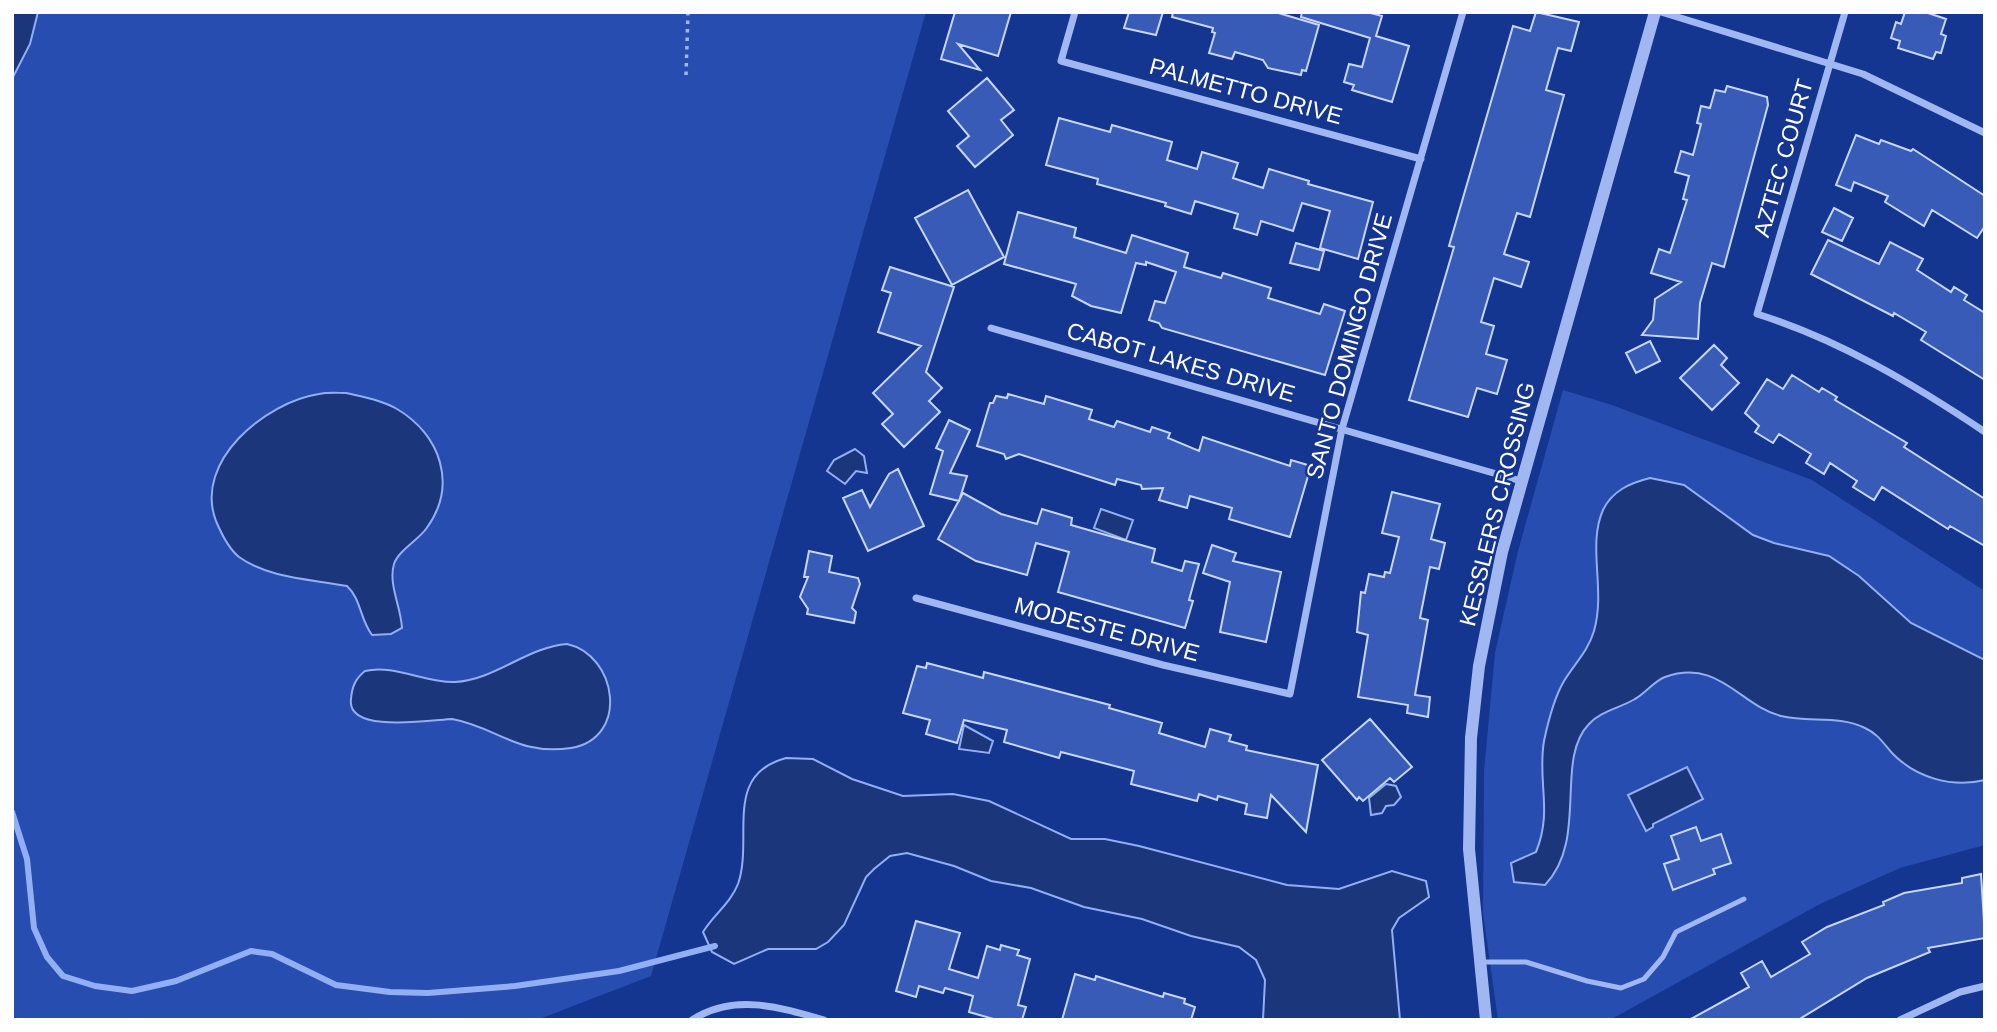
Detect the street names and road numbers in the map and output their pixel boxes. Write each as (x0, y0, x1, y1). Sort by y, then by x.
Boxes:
street label: PALMETTO DRIVE (1147, 53, 1345, 129)
street label: AZTEC COURT (1748, 76, 1818, 240)
street label: SANTO DOMINGO DRIVE (1301, 210, 1397, 482)
street label: CABOT LAKES DRIVE (1064, 317, 1298, 407)
street label: KESSLERS CROSSING (1454, 379, 1540, 629)
street label: MODESTE DRIVE (1012, 592, 1202, 666)

